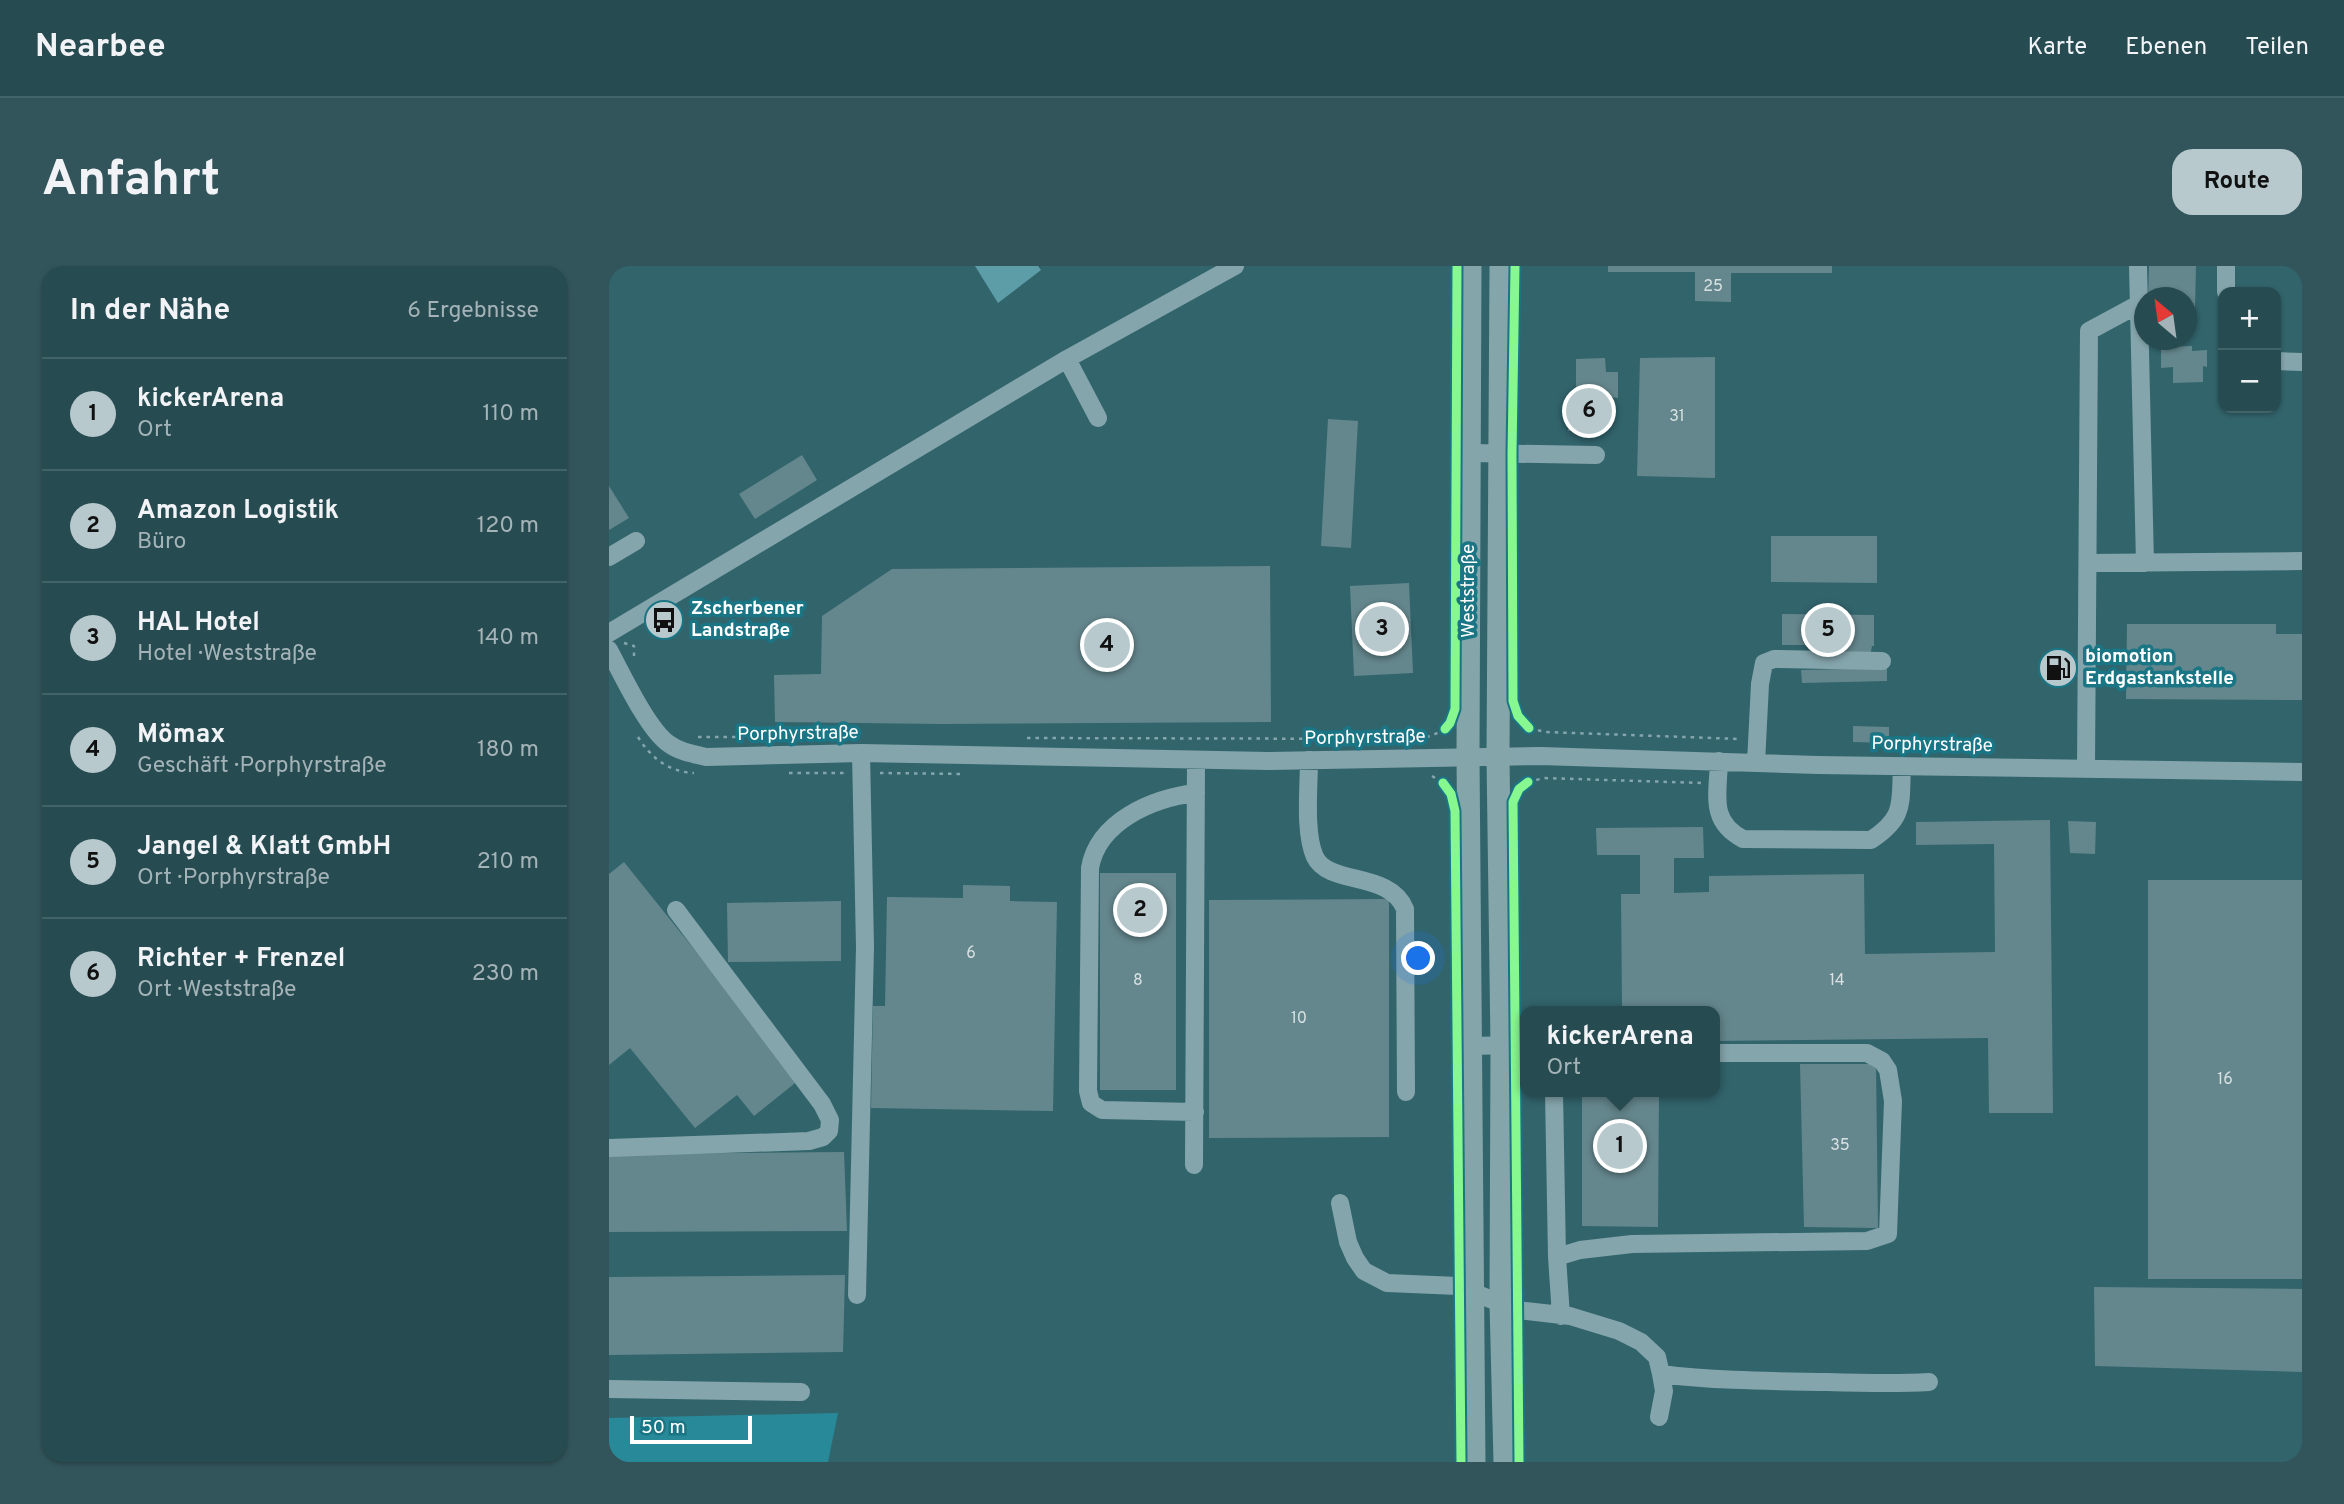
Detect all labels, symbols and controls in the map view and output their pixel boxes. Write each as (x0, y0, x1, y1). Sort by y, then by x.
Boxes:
text: Nearbee (35, 27, 166, 69)
text: Karte (2027, 33, 2087, 63)
text: Ebenen (2125, 33, 2207, 63)
text: Teilen (2245, 33, 2309, 63)
button: Route (2172, 149, 2302, 215)
text: Anfahrt (42, 151, 220, 213)
house number: 25 (1703, 277, 1723, 297)
north arrow (2134, 287, 2197, 350)
map controls (2218, 287, 2281, 413)
button: + (2218, 287, 2281, 350)
text: In der Nähe (70, 293, 230, 330)
text: 6 Ergebnisse (407, 297, 539, 326)
button: − (2218, 350, 2281, 413)
text: kickerArena (137, 383, 284, 416)
pin: 6 (1566, 385, 1612, 437)
text: 1 (88, 400, 98, 429)
text: 110 m (482, 400, 539, 429)
house number: 31 (1669, 407, 1685, 427)
text: Ort (137, 416, 172, 445)
text: Amazon Logistik (137, 495, 339, 528)
text: 2 (86, 512, 100, 541)
text: 120 m (477, 512, 539, 541)
text: Büro (137, 528, 186, 557)
street label: Weststraße (1457, 544, 1481, 638)
place label: Zscherbener Landstraße (691, 597, 804, 643)
bus stop icon: Zscherbener Landstraße (643, 599, 685, 641)
pin: 3 (1359, 603, 1405, 655)
pin: 5 (1805, 604, 1851, 656)
text: HAL Hotel (137, 607, 260, 640)
pin: 4 (1084, 619, 1130, 671)
text: 3 (86, 624, 100, 653)
text: 140 m (477, 624, 539, 653)
text: Hotel · Weststraße (137, 640, 317, 669)
place label: biomotion Erdgastankstelle (2085, 645, 2234, 691)
fuel station icon: biomotion Erdgastankstelle (2037, 647, 2079, 689)
text: Mömax (137, 719, 225, 752)
street label: Porphyrstraße (737, 721, 859, 747)
street label: Porphyrstraße (1304, 725, 1426, 751)
street label: Porphyrstraße (1871, 732, 1993, 758)
text: 4 (86, 736, 100, 765)
text: 180 m (477, 736, 539, 765)
text: Geschäft · Porphyrstraße (137, 752, 387, 781)
text: Jangel & Klatt GmbH (137, 831, 391, 864)
text: 5 (86, 848, 100, 877)
text: 210 m (477, 848, 539, 877)
text: Ort · Porphyrstraße (137, 864, 330, 893)
pin: 2 (1117, 884, 1163, 936)
your location (1401, 941, 1435, 975)
text: Richter + Frenzel (137, 943, 345, 976)
house number: 6 (966, 944, 976, 964)
text: 6 (86, 960, 100, 989)
text: 230 m (472, 960, 539, 989)
house number: 8 (1133, 971, 1143, 991)
house number: 14 (1829, 971, 1845, 991)
text: Ort · Weststraße (137, 976, 296, 1005)
popup (1520, 1006, 1720, 1097)
house number: 10 (1291, 1009, 1307, 1029)
text: kickerArena (1546, 1021, 1694, 1054)
text: Ort (1546, 1054, 1581, 1083)
house number: 16 (2217, 1070, 2233, 1090)
pin: 1 (1597, 1120, 1643, 1172)
house number: 35 (1830, 1136, 1850, 1156)
scale bar (630, 1413, 753, 1445)
text: 50 m (641, 1416, 686, 1440)

